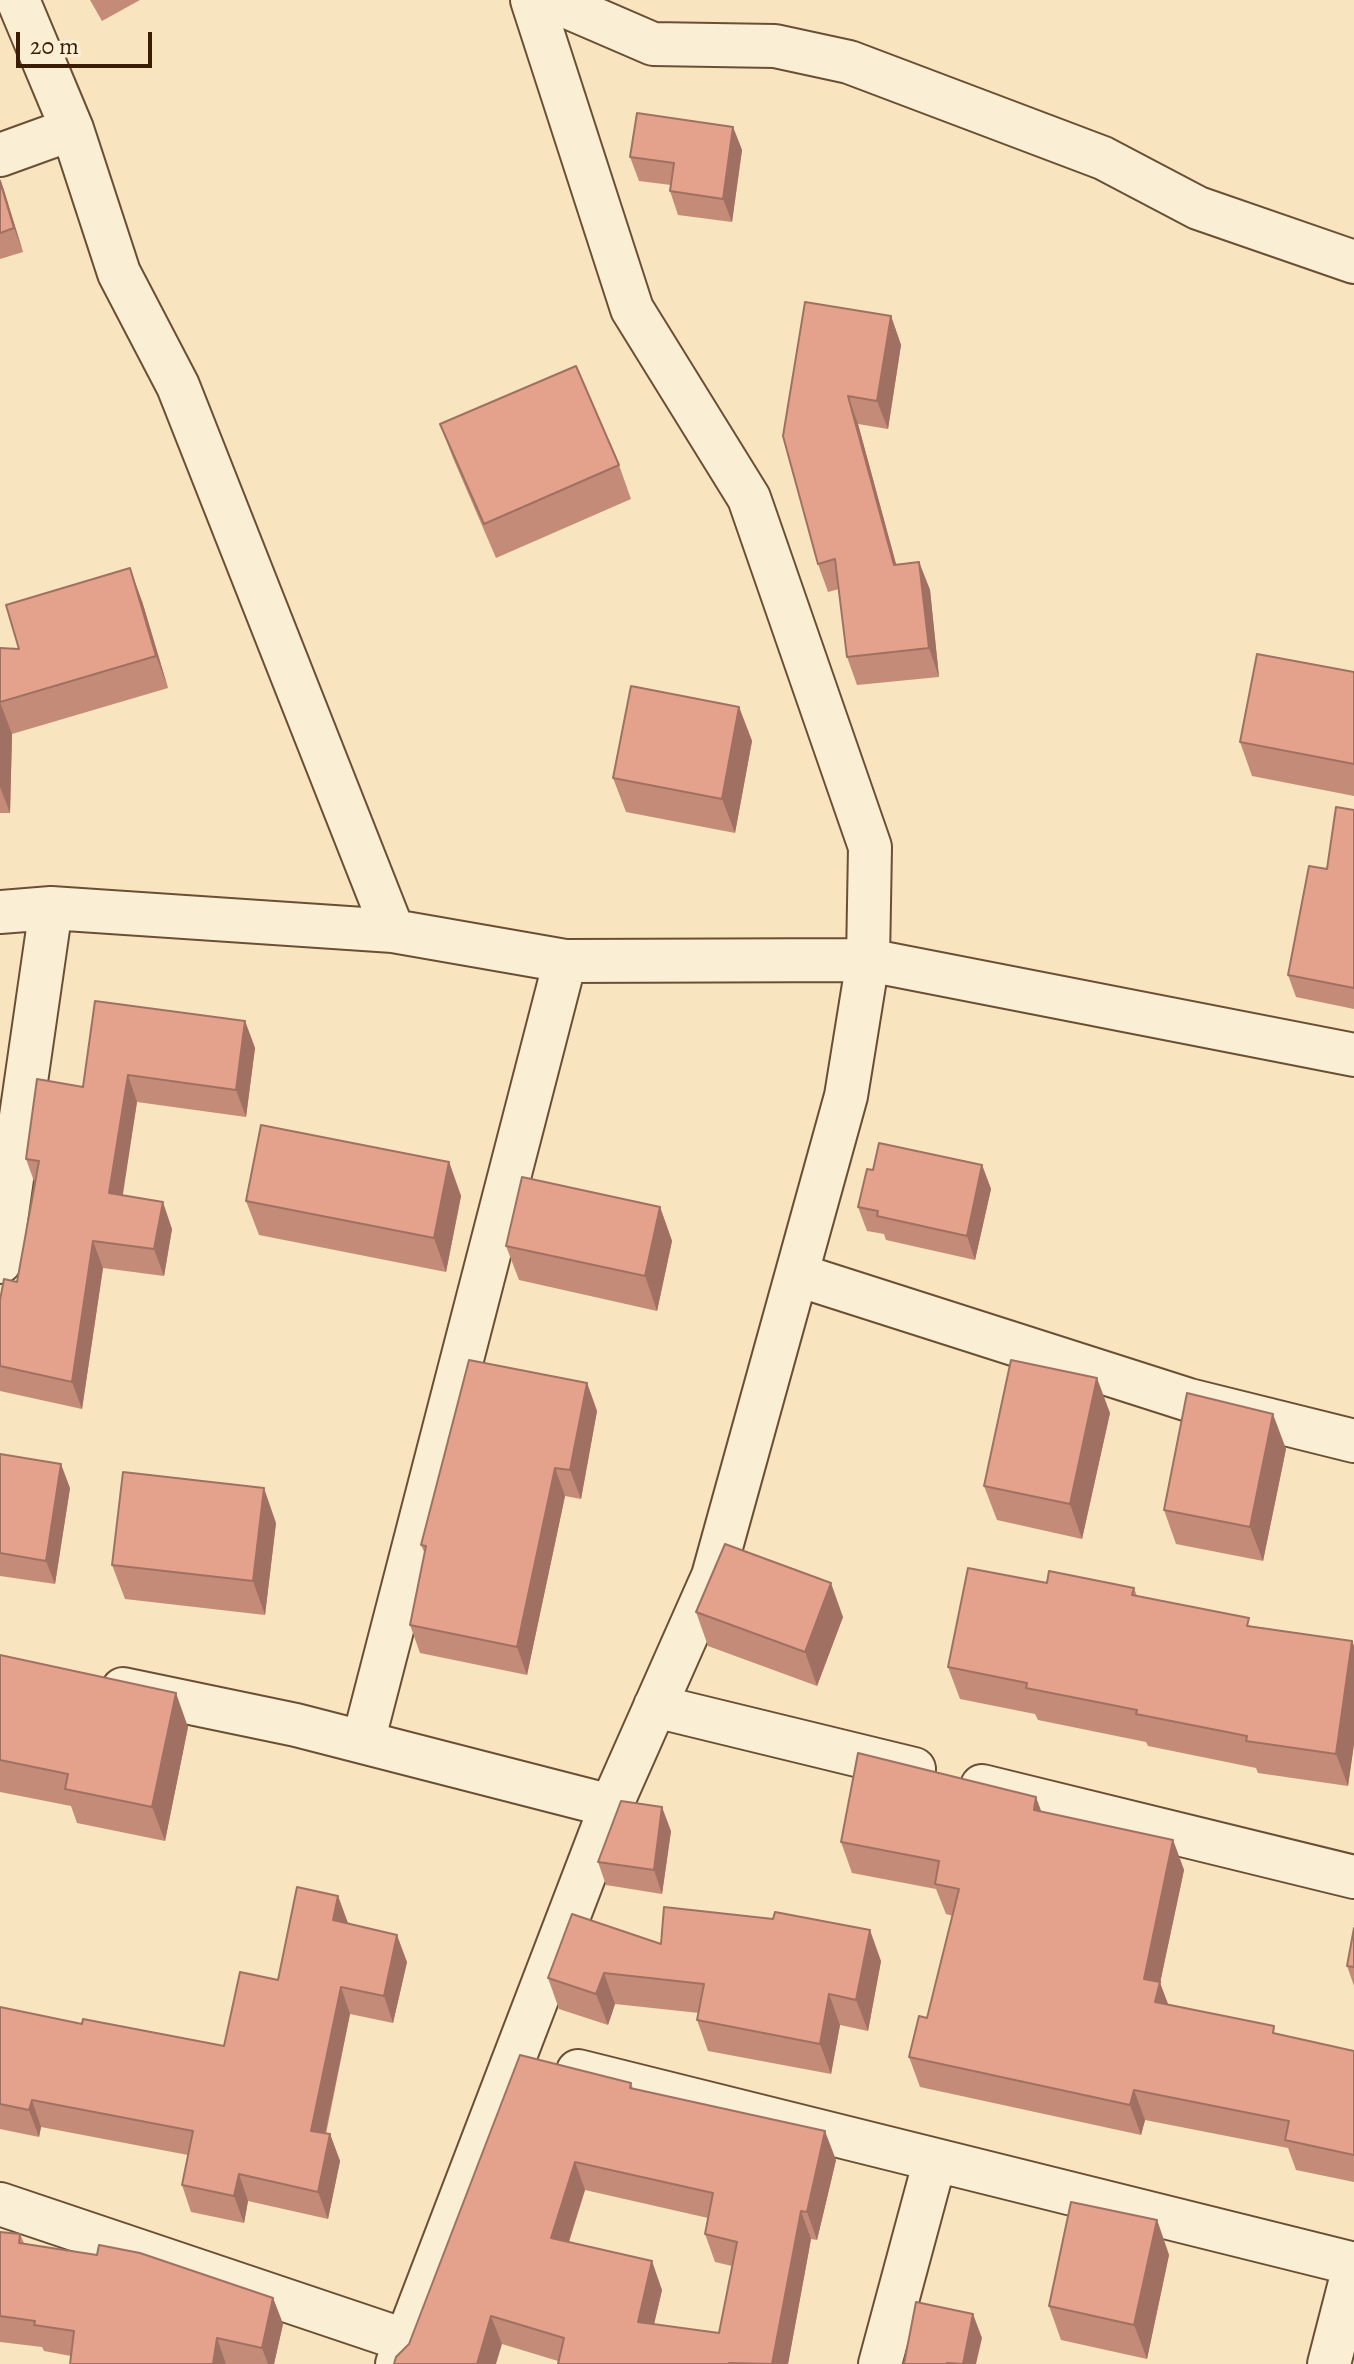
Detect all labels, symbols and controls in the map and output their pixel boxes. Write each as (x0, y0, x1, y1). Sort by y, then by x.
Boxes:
scale bar (20, 16, 156, 66)
text: 20 m (30, 30, 79, 62)

